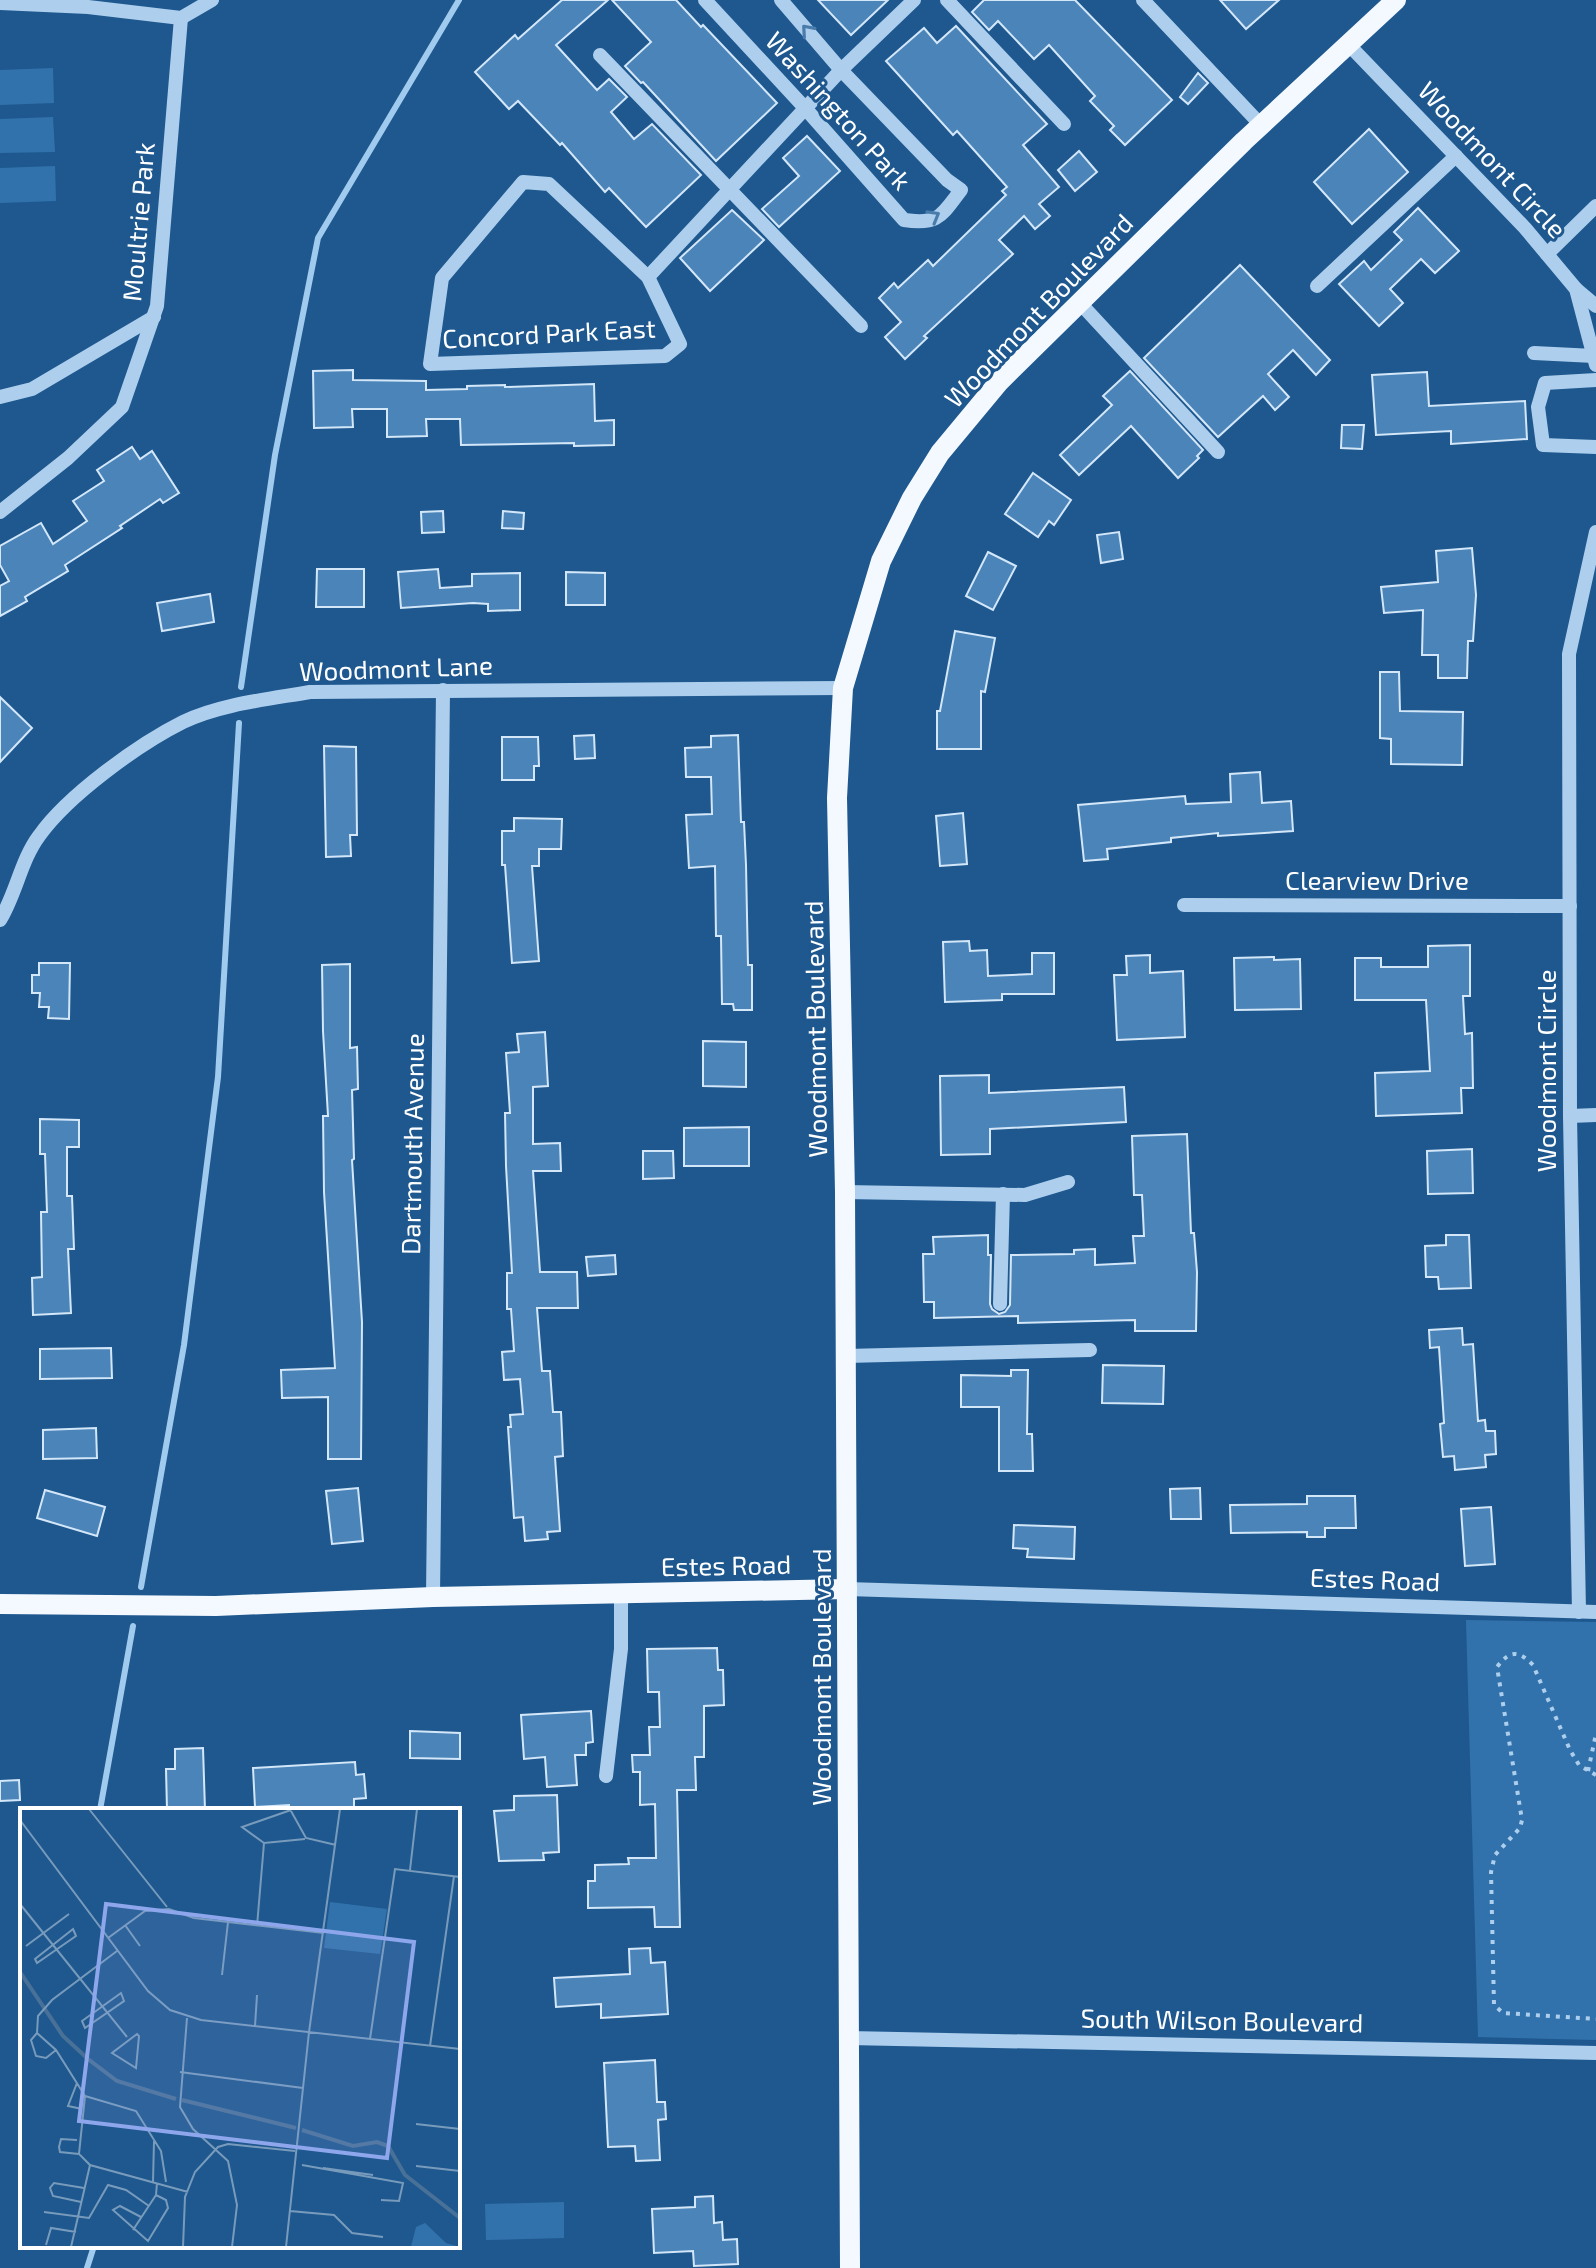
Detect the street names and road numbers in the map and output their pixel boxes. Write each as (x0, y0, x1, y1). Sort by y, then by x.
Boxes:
street label: Washington Park (760, 25, 918, 195)
street label: Woodmont Circle (1413, 74, 1574, 244)
street label: Moultrie Park (115, 141, 160, 303)
street label: Woodmont Boulevard (937, 207, 1138, 413)
street label: Concord Park East (442, 311, 656, 354)
street label: Woodmont Lane (299, 649, 493, 686)
street label: Clearview Drive (1285, 864, 1469, 895)
street label: Woodmont Boulevard (797, 900, 832, 1158)
street label: Woodmont Circle (1530, 970, 1561, 1172)
street label: Dartmouth Avenue (394, 1033, 429, 1255)
street label: Estes Road (660, 1548, 792, 1581)
street label: Woodmont Boulevard (805, 1548, 836, 1806)
street label: Estes Road (1309, 1561, 1441, 1596)
street label: South Wilson Boulevard (1080, 2002, 1364, 2037)

